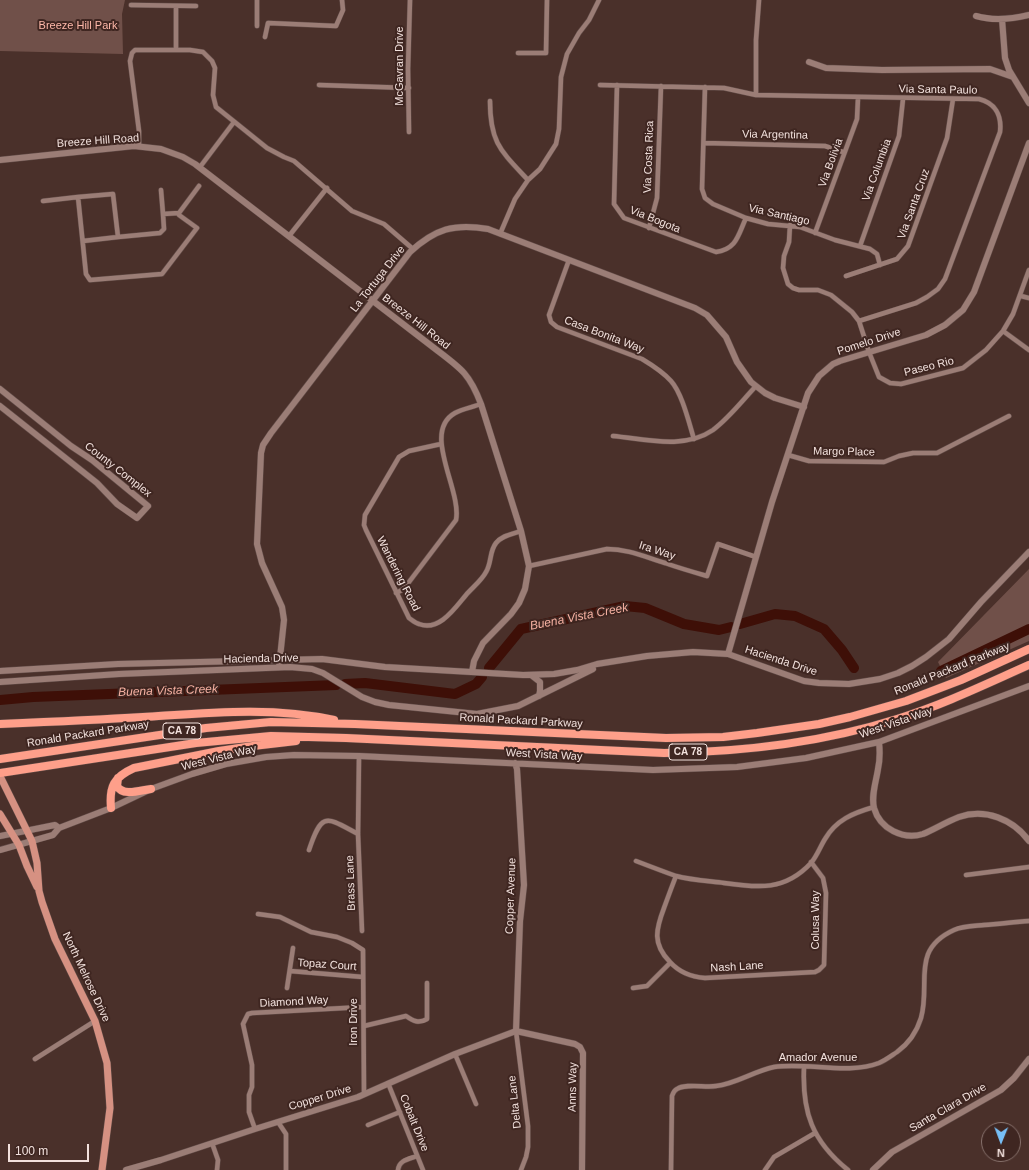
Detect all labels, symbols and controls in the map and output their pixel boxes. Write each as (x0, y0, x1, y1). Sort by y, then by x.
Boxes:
park label: Breeze Hill Park (39, 19, 117, 33)
street label: McGavran Drive (393, 26, 407, 106)
street label: Via Santa Paulo (899, 83, 977, 97)
street label: Via Costa Rica (641, 121, 657, 193)
street label: Via Argentina (742, 128, 808, 142)
street label: Breeze Hill Road (56, 132, 140, 150)
street label: Via Bolivia (816, 137, 846, 189)
street label: Via Columbia (860, 137, 894, 203)
street label: Via Santa Cruz (895, 167, 933, 241)
street label: Via Santiago (747, 202, 811, 228)
street label: Via Bogota (628, 204, 682, 236)
street label: La Tortuga Drive (348, 243, 408, 315)
street label: Breeze Hill Road (379, 291, 453, 353)
street label: Casa Bonita Way (562, 314, 646, 356)
street label: Pomelo Drive (836, 326, 902, 358)
street label: Paseo Rio (903, 354, 955, 380)
street label: County Complex (82, 440, 154, 500)
street label: Margo Place (813, 445, 875, 459)
street label: Wandering Road (373, 534, 423, 614)
street label: Ira Way (637, 539, 677, 563)
water label: Buena Vista Creek (529, 600, 629, 634)
street label: Ronald Packard Parkway (892, 640, 1012, 698)
street label: Hacienda Drive (743, 643, 819, 679)
street label: Hacienda Drive (223, 652, 299, 666)
water label: Buena Vista Creek (118, 682, 218, 700)
street label: West Vista Way (858, 704, 934, 742)
street label: Ronald Packard Parkway (459, 711, 583, 731)
street label: Ronald Packard Parkway (26, 718, 150, 750)
road number: CA 78 (163, 723, 201, 739)
street label: West Vista Way (180, 742, 258, 774)
road number: CA 78 (669, 744, 707, 760)
street label: West Vista Way (505, 746, 583, 764)
street label: Brass Lane (343, 855, 359, 911)
street label: Copper Avenue (503, 858, 519, 934)
street label: Colusa Way (809, 891, 823, 949)
street label: North Melrose Drive (59, 930, 113, 1024)
street label: Topaz Court (297, 956, 357, 974)
street label: Nash Lane (710, 959, 764, 975)
street label: Diamond Way (259, 994, 329, 1010)
street label: Iron Drive (347, 998, 361, 1046)
street label: Amador Avenue (779, 1051, 857, 1065)
street label: Anns Way (566, 1062, 580, 1112)
street label: Delta Lane (506, 1075, 524, 1129)
street label: Santa Clara Drive (907, 1081, 989, 1135)
street label: Copper Drive (287, 1082, 353, 1114)
street label: Cobalt Drive (397, 1092, 431, 1154)
north arrow (981, 1122, 1021, 1162)
scale bar (10, 1136, 91, 1162)
text: 100 m (15, 1144, 48, 1158)
text: N (997, 1147, 1005, 1159)

